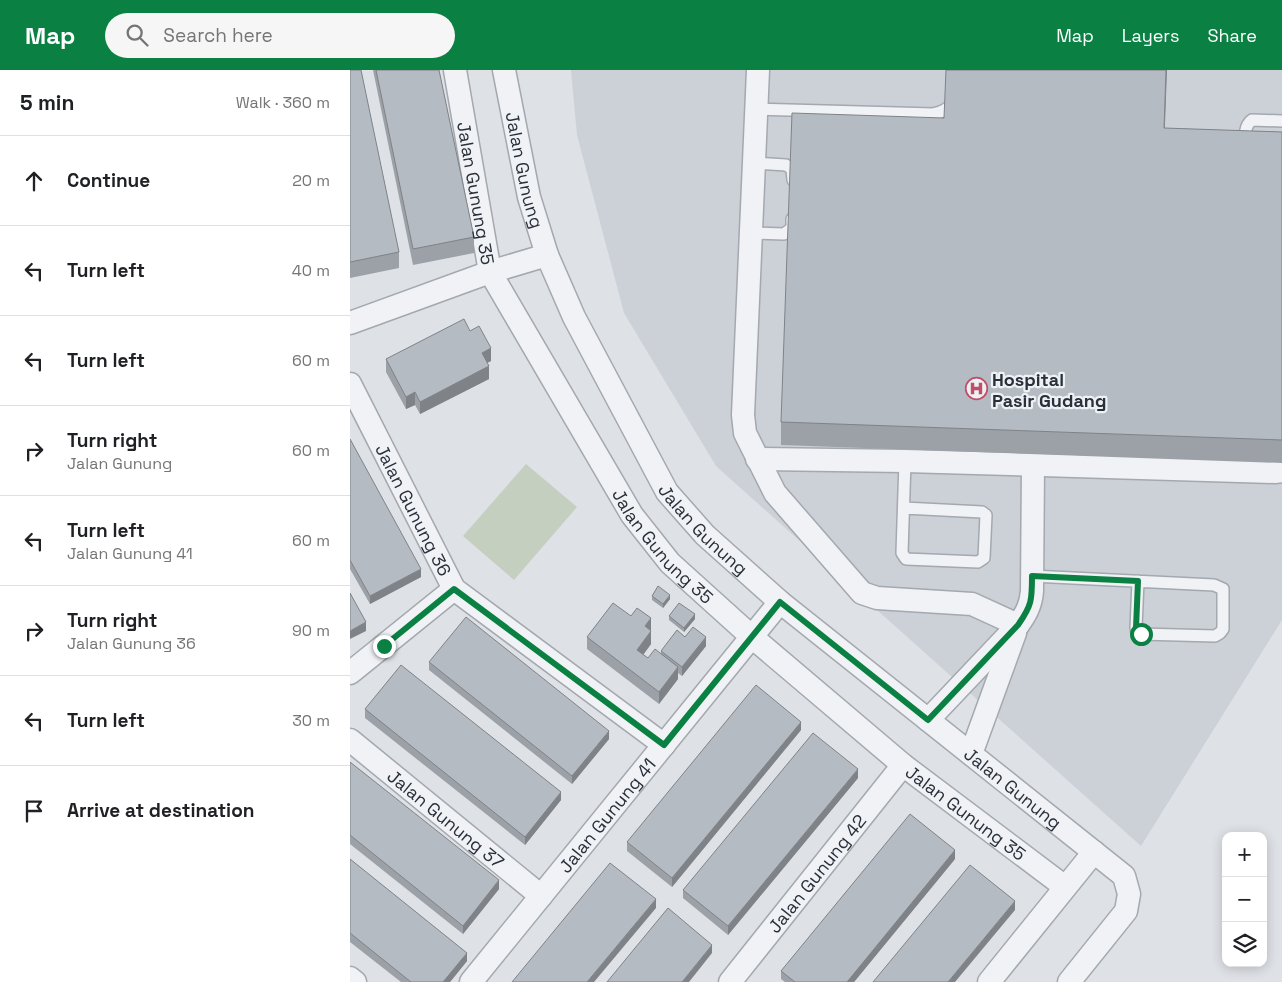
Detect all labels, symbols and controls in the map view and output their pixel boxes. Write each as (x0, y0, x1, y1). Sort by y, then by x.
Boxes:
search box (105, 13, 455, 58)
text: Map (25, 20, 75, 51)
icon: search (123, 21, 151, 49)
text: Search here (163, 23, 273, 48)
text: Map (1056, 24, 1094, 47)
text: Layers (1122, 24, 1179, 47)
text: Share (1207, 24, 1257, 47)
text: 5 min (20, 89, 74, 116)
text: Walk · 360 m (236, 92, 330, 113)
street label: Jalan Gunung (501, 110, 549, 231)
street label: Jalan Gunung 35 (453, 120, 500, 266)
icon: ahead (20, 167, 48, 195)
text: Continue (67, 168, 150, 193)
text: 20 m (292, 170, 330, 191)
icon: left (20, 257, 48, 285)
text: Turn left (67, 258, 145, 283)
text: 40 m (292, 260, 330, 281)
icon: left (20, 347, 48, 375)
text: Turn left (67, 348, 145, 373)
text: 60 m (292, 350, 330, 371)
place label: Hospital Pasir Gudang (992, 368, 1106, 412)
hospital icon: Hospital Pasir Gudang (964, 377, 988, 401)
text: Turn right (67, 428, 157, 453)
icon: right (20, 437, 48, 465)
text: 60 m (292, 440, 330, 461)
street label: Jalan Gunung 36 (371, 440, 457, 580)
text: Jalan Gunung (67, 453, 172, 474)
street label: Jalan Gunung (653, 480, 753, 579)
street label: Jalan Gunung 35 (608, 484, 718, 608)
text: Turn left (67, 518, 145, 543)
icon: left (20, 527, 48, 555)
text: 60 m (292, 530, 330, 551)
text: Jalan Gunung 41 (67, 543, 193, 564)
text: Turn right (67, 608, 157, 633)
icon: right (20, 617, 48, 645)
text: 90 m (292, 620, 330, 641)
route start (1130, 623, 1153, 646)
text: Jalan Gunung 36 (67, 633, 196, 654)
route end (373, 635, 396, 658)
icon: left (20, 707, 48, 735)
text: Turn left (67, 708, 145, 733)
text: 30 m (292, 710, 330, 731)
street label: Jalan Gunung (960, 742, 1067, 834)
street label: Jalan Gunung 41 (553, 753, 660, 877)
street label: Jalan Gunung 35 (901, 760, 1031, 865)
street label: Jalan Gunung 37 (383, 764, 509, 873)
icon: arrive (20, 797, 48, 825)
text: Arrive at destination (67, 798, 255, 823)
street label: Jalan Gunung 42 (762, 809, 871, 937)
map controls (1222, 832, 1267, 967)
button: + (1222, 832, 1267, 877)
button: − (1222, 877, 1267, 922)
button: layers (1222, 922, 1267, 967)

